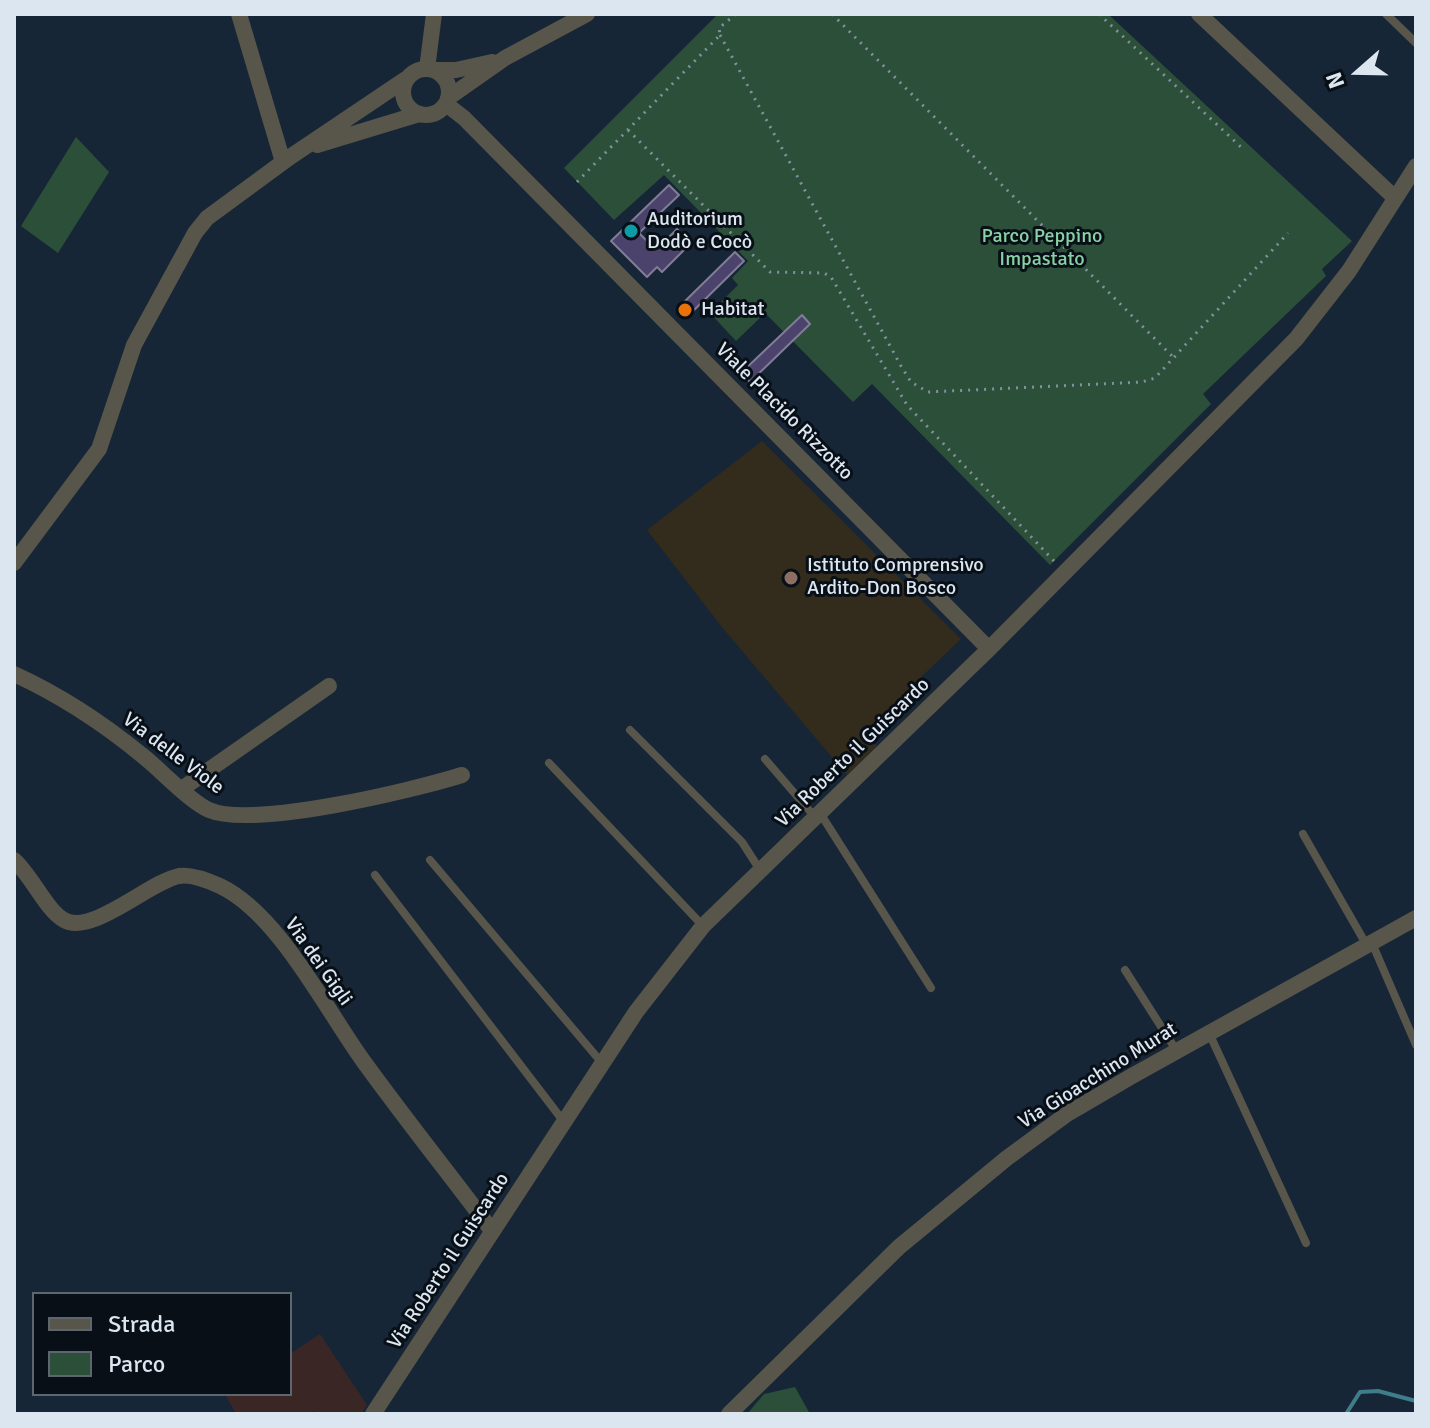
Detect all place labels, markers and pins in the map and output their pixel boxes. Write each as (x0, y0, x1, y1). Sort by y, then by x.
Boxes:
place label: Auditorium Dodò e Cocò (647, 208, 752, 255)
marker: Auditorium Dodò e Cocò (622, 222, 640, 240)
place label: Habitat (701, 298, 764, 322)
marker: Habitat (676, 301, 694, 319)
place label: Istituto Comprensivo Ardito-Don Bosco (807, 554, 984, 601)
marker: Istituto Comprensivo Ardito-Don Bosco (782, 569, 800, 587)

